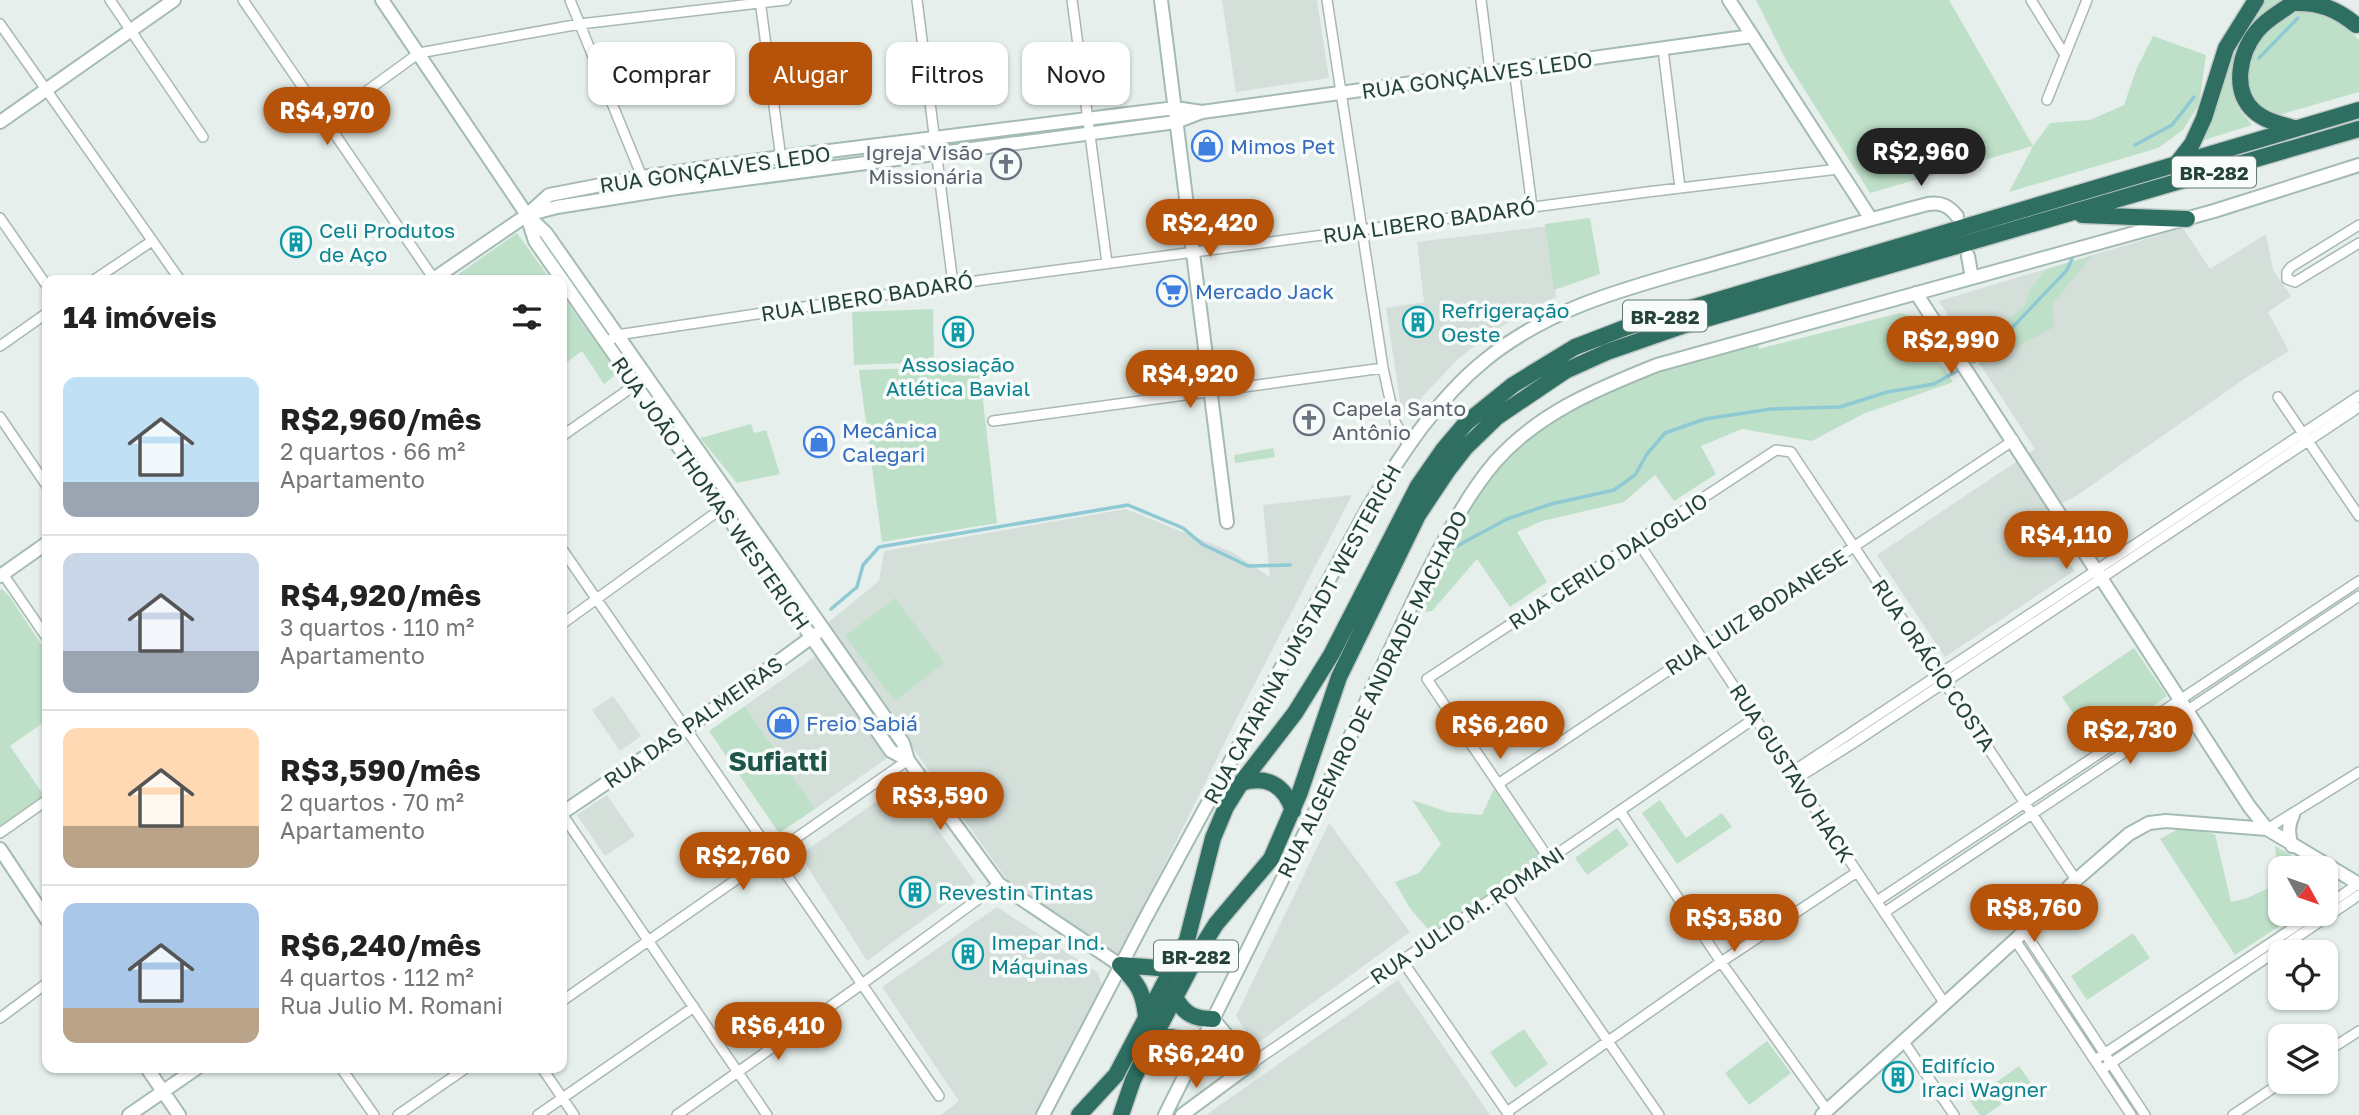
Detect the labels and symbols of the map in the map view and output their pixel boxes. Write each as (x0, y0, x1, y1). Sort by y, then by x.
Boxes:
street label: RUA GONÇALVES LEDO (1360, 46, 1594, 104)
pin: R$4,970 (262, 88, 392, 147)
pin: R$2,960 (1856, 128, 1986, 188)
shop icon: Mimos Pet (1190, 129, 1224, 163)
place label: Mimos Pet (1230, 133, 1335, 159)
place label: Igreja Visão Missionária (865, 139, 983, 189)
street label: RUA GONÇALVES LEDO (598, 140, 832, 198)
church icon: Igreja Visão Missionária (989, 147, 1023, 181)
road number: BR-282 (2172, 156, 2256, 188)
street label: RUA LIBERO BADARÓ (1321, 193, 1537, 249)
pin: R$2,420 (1145, 200, 1275, 259)
place label: Celi Produtos de Aço (319, 217, 455, 267)
building icon: Celi Produtos de Aço (279, 225, 313, 259)
street label: RUA LIBERO BADARÓ (759, 267, 975, 327)
supermarket icon: Mercado Jack (1155, 274, 1189, 308)
place label: Mercado Jack (1195, 278, 1334, 304)
place label: Refrigeração Oeste (1441, 297, 1569, 347)
road number: BR-282 (1623, 300, 1707, 332)
building icon: Refrigeração Oeste (1401, 305, 1435, 339)
building icon: Assosiação Atlética Bavial (941, 315, 975, 349)
pin: R$2,990 (1886, 316, 2016, 376)
pin: R$4,920 (1125, 350, 1255, 410)
street label: RUA JOÃO THOMAS WESTERICH (606, 351, 816, 635)
place label: Assosiação Atlética Bavial (886, 351, 1030, 401)
place label: Capela Santo Antônio (1332, 395, 1466, 445)
church icon: Capela Santo Antônio (1292, 403, 1326, 437)
place label: Mecânica Calegari (842, 417, 937, 467)
shop icon: Mecânica Calegari (802, 425, 836, 459)
street label: RUA CATARINA UMSTADT WESTERICH (1198, 460, 1406, 808)
street label: RUA CERILO DALOGLIO (1504, 487, 1712, 635)
street label: RUA ALGEMIRO DE ANDRADE MACHADO (1271, 506, 1473, 882)
pin: R$4,110 (2001, 512, 2131, 571)
street label: RUA LUIZ BODANESE (1660, 543, 1852, 681)
street label: RUA ORÁCIO COSTA (1867, 574, 2001, 756)
street label: RUA DAS PALMEIRAS (599, 651, 787, 793)
street label: RUA GUSTAVO HACK (1725, 679, 1859, 867)
pin: R$6,260 (1435, 702, 1565, 761)
shop icon: Freio Sabiá (766, 706, 800, 740)
pin: R$2,730 (2065, 706, 2195, 766)
place label: Freio Sabiá (806, 710, 918, 736)
district label: Sufiatti (728, 744, 828, 777)
pin: R$3,590 (875, 772, 1005, 832)
pin: R$2,760 (678, 832, 808, 892)
street label: RUA JULIO M. ROMANI (1365, 840, 1569, 990)
north arrow (2268, 856, 2338, 926)
building icon: Revestin Tintas (898, 875, 932, 909)
place label: Revestin Tintas (938, 879, 1093, 905)
pin: R$8,760 (1969, 884, 2099, 944)
pin: R$3,580 (1669, 894, 1799, 954)
place label: Imepar Ind. Máquinas (991, 929, 1105, 979)
building icon: Imepar Ind. Máquinas (951, 937, 985, 971)
road number: BR-282 (1154, 940, 1238, 972)
pin: R$6,410 (713, 1002, 843, 1062)
pin: R$6,240 (1131, 1030, 1261, 1090)
place label: Edifício Iraci Wagner (1921, 1052, 2047, 1102)
building icon: Edifício Iraci Wagner (1881, 1060, 1915, 1094)

